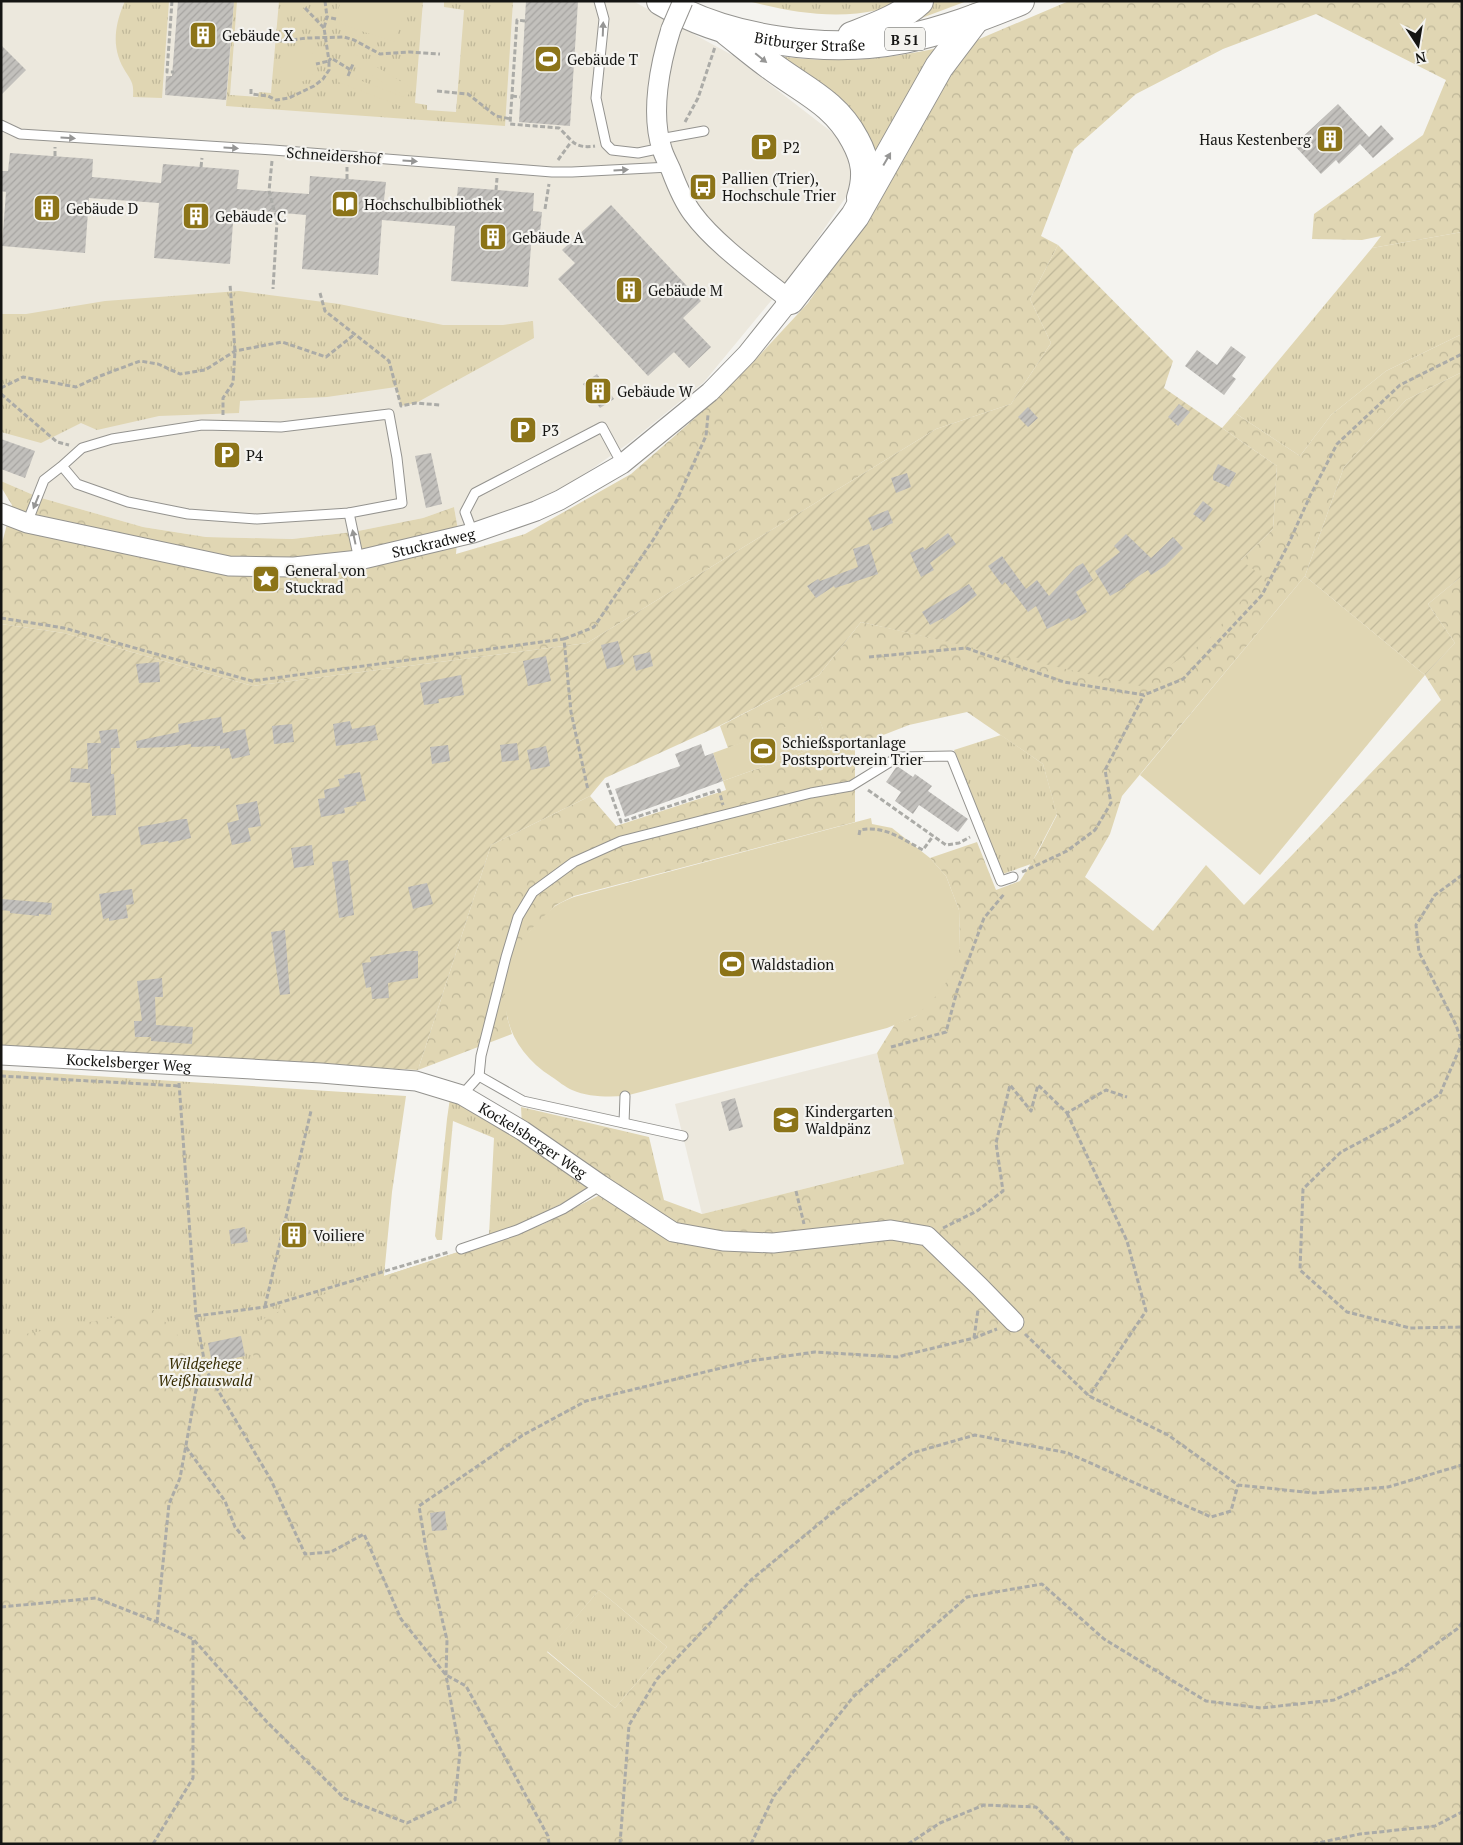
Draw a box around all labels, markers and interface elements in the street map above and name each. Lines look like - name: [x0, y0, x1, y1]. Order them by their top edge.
- building icon: Gebäude X: [188, 20, 218, 50]
- north arrow: [1393, 20, 1443, 70]
- one-way arrow: [600, 21, 608, 37]
- place label: Gebäude X: [222, 25, 294, 45]
- street label: Bitburger Straße: [753, 26, 866, 55]
- road number: B 51: [885, 28, 925, 50]
- sports icon: Gebäude T: [533, 44, 563, 74]
- text: N: [1413, 48, 1428, 69]
- place label: Gebäude T: [567, 49, 638, 69]
- one-way arrow: [754, 53, 767, 64]
- building icon: Haus Kestenberg: [1315, 124, 1345, 154]
- place label: Haus Kestenberg: [1199, 129, 1312, 149]
- parking icon: P2: [749, 132, 779, 162]
- one-way arrow: [61, 134, 77, 142]
- place label: P2: [783, 137, 800, 157]
- street label: Schneidershof: [286, 142, 383, 168]
- one-way arrow: [223, 144, 239, 152]
- one-way arrow: [883, 152, 892, 165]
- one-way arrow: [402, 157, 418, 165]
- one-way arrow: [613, 166, 629, 174]
- place label: Pallien (Trier), Hochschule Trier: [722, 168, 836, 205]
- bus stop icon: Pallien (Trier), Hochschule Trier: [688, 172, 718, 202]
- library icon: Hochschulbibliothek: [330, 189, 360, 219]
- building icon: Gebäude D: [32, 193, 62, 223]
- place label: Hochschulbibliothek: [364, 194, 502, 214]
- place label: Gebäude D: [66, 198, 138, 218]
- building icon: Gebäude C: [181, 201, 211, 231]
- place label: Gebäude C: [215, 206, 286, 226]
- building icon: Gebäude A: [478, 222, 508, 252]
- place label: Gebäude A: [512, 227, 584, 247]
- building icon: Gebäude M: [614, 275, 644, 305]
- place label: Gebäude M: [648, 280, 723, 300]
- building icon: Gebäude W: [583, 376, 613, 406]
- place label: Gebäude W: [617, 381, 694, 401]
- parking icon: P3: [508, 415, 538, 445]
- place label: P3: [542, 420, 559, 440]
- parking icon: P4: [212, 440, 242, 470]
- place label: P4: [246, 445, 263, 465]
- one-way arrow: [32, 495, 40, 509]
- street label: Stuckradweg: [390, 523, 478, 562]
- one-way arrow: [349, 528, 357, 544]
- place label: General von Stuckrad: [285, 560, 365, 597]
- place icon: General von Stuckrad: [251, 564, 281, 594]
- place label: Schießsportanlage Postsportverein Trier: [782, 732, 923, 769]
- sports icon: Schießsportanlage Postsportverein Trier: [748, 736, 778, 766]
- sports icon: Waldstadion: [717, 949, 747, 979]
- place label: Waldstadion: [751, 954, 834, 974]
- street label: Kockelsberger Weg: [66, 1049, 193, 1076]
- street label: Kockelsberger Weg: [475, 1097, 592, 1183]
- place label: Kindergarten Waldpänz: [805, 1101, 893, 1138]
- school or university icon: Kindergarten Waldpänz: [771, 1105, 801, 1135]
- building icon: Voiliere: [279, 1220, 309, 1250]
- place label: Voiliere: [313, 1225, 365, 1245]
- park label: Wildgehege Weißhauswald: [158, 1353, 253, 1390]

